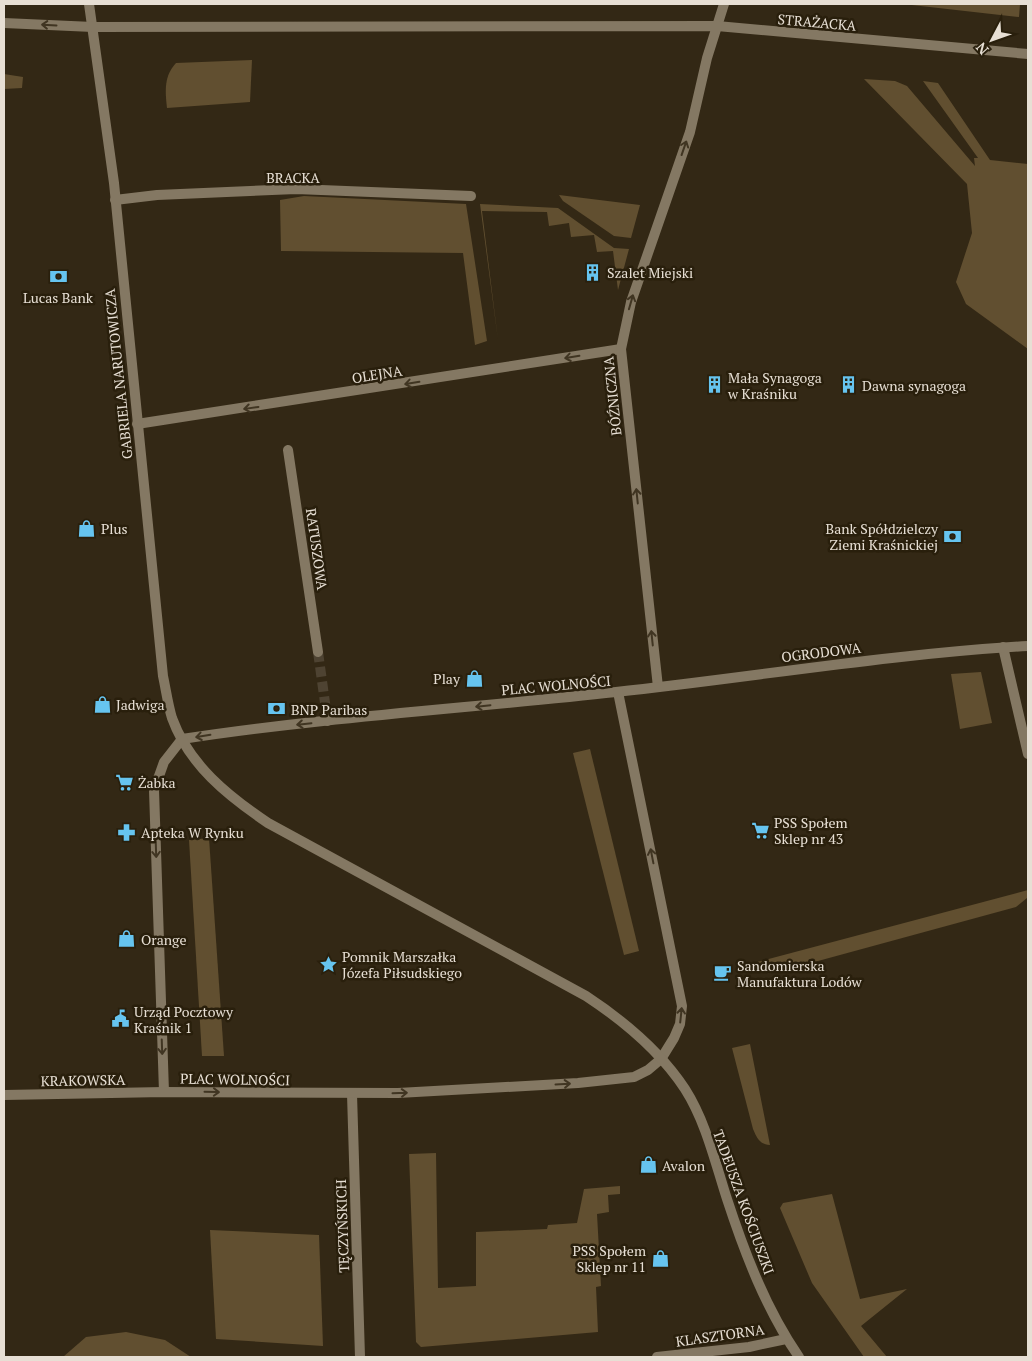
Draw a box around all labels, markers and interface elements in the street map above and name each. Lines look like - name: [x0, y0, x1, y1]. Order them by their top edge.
- street label: STRAŻACKA: [777, 9, 857, 35]
- north arrow: [967, 15, 1017, 65]
- one-way arrow: [41, 21, 57, 30]
- text: N: [971, 38, 992, 59]
- one-way arrow: [680, 141, 689, 156]
- street label: BRACKA: [266, 168, 320, 187]
- building icon: Szalet Miejski: [583, 262, 603, 282]
- place label: Szalet Miejski: [607, 263, 693, 282]
- bank icon: Lucas Bank: [48, 267, 68, 287]
- place label: Lucas Bank: [23, 288, 94, 307]
- street label: GABRIELA NARUTOWICZA: [100, 288, 136, 460]
- one-way arrow: [627, 294, 637, 310]
- one-way arrow: [565, 352, 581, 362]
- street label: BÓŹNICZNA: [598, 355, 626, 436]
- street label: OLEJNA: [350, 361, 404, 387]
- place label: Mała Synagoga w Kraśniku: [727, 368, 822, 403]
- building icon: Mała Synagoga w Kraśniku: [704, 375, 724, 395]
- building icon: Dawna synagoga: [838, 375, 858, 395]
- place label: Dawna synagoga: [862, 376, 966, 395]
- one-way arrow: [404, 378, 420, 388]
- one-way arrow: [244, 403, 260, 413]
- one-way arrow: [632, 489, 642, 505]
- street label: RATUSZOWA: [302, 507, 332, 592]
- shop icon: Plus: [77, 518, 97, 538]
- place label: Plus: [101, 519, 128, 538]
- place label: Bank Spółdzielczy Ziemi Kraśnickiej: [826, 519, 939, 554]
- bank icon: Bank Spółdzielczy Ziemi Kraśnickiej: [942, 526, 962, 546]
- one-way arrow: [647, 630, 657, 646]
- street label: OGRODOWA: [780, 638, 862, 666]
- shop icon: Play: [464, 668, 484, 688]
- place label: Play: [433, 669, 461, 688]
- street label: PLAC WOLNOŚCI: [500, 671, 612, 699]
- shop icon: Jadwiga: [92, 694, 112, 714]
- place label: Jadwiga: [116, 695, 164, 714]
- bank icon: BNP Paribas: [267, 699, 287, 719]
- place label: BNP Paribas: [291, 700, 367, 719]
- one-way arrow: [475, 701, 491, 711]
- one-way arrow: [296, 719, 312, 729]
- one-way arrow: [195, 731, 211, 741]
- supermarket icon: Żabka: [114, 772, 134, 792]
- place label: Żabka: [138, 773, 176, 792]
- place label: PSS Społem Sklep nr 43: [774, 813, 848, 848]
- supermarket icon: PSS Społem Sklep nr 43: [750, 820, 770, 840]
- pharmacy icon: Apteka W Rynku: [117, 822, 137, 842]
- place label: Apteka W Rynku: [141, 823, 244, 842]
- one-way arrow: [151, 841, 161, 857]
- one-way arrow: [646, 848, 656, 864]
- shop icon: Orange: [117, 929, 137, 949]
- place label: Orange: [141, 930, 187, 949]
- place label: Pomnik Marszałka Józefa Piłsudskiego: [342, 947, 462, 982]
- place icon: Pomnik Marszałka Józefa Piłsudskiego: [318, 954, 338, 974]
- place label: Sandomierska Manufaktura Lodów: [737, 956, 862, 991]
- cafe icon: Sandomierska Manufaktura Lodów: [713, 963, 733, 983]
- place label: Urząd Pocztowy Kraśnik 1: [134, 1002, 234, 1037]
- one-way arrow: [676, 1008, 686, 1024]
- public building icon: Urząd Pocztowy Kraśnik 1: [110, 1009, 130, 1029]
- one-way arrow: [157, 1038, 167, 1055]
- street label: PLAC WOLNOŚCI: [180, 1069, 290, 1089]
- street label: KRAKOWSKA: [40, 1070, 126, 1090]
- one-way arrow: [554, 1080, 570, 1089]
- one-way arrow: [204, 1088, 220, 1097]
- one-way arrow: [392, 1088, 408, 1098]
- street label: TADEUSZA KOŚCIUSZKI: [709, 1127, 779, 1277]
- shop icon: Avalon: [638, 1155, 658, 1175]
- place label: Avalon: [662, 1156, 706, 1175]
- street label: TĘCZYŃSKICH: [331, 1179, 353, 1273]
- place label: PSS Społem Sklep nr 11: [572, 1241, 646, 1276]
- shop icon: PSS Społem Sklep nr 11: [650, 1248, 670, 1268]
- street label: KLASZTORNA: [674, 1319, 766, 1351]

